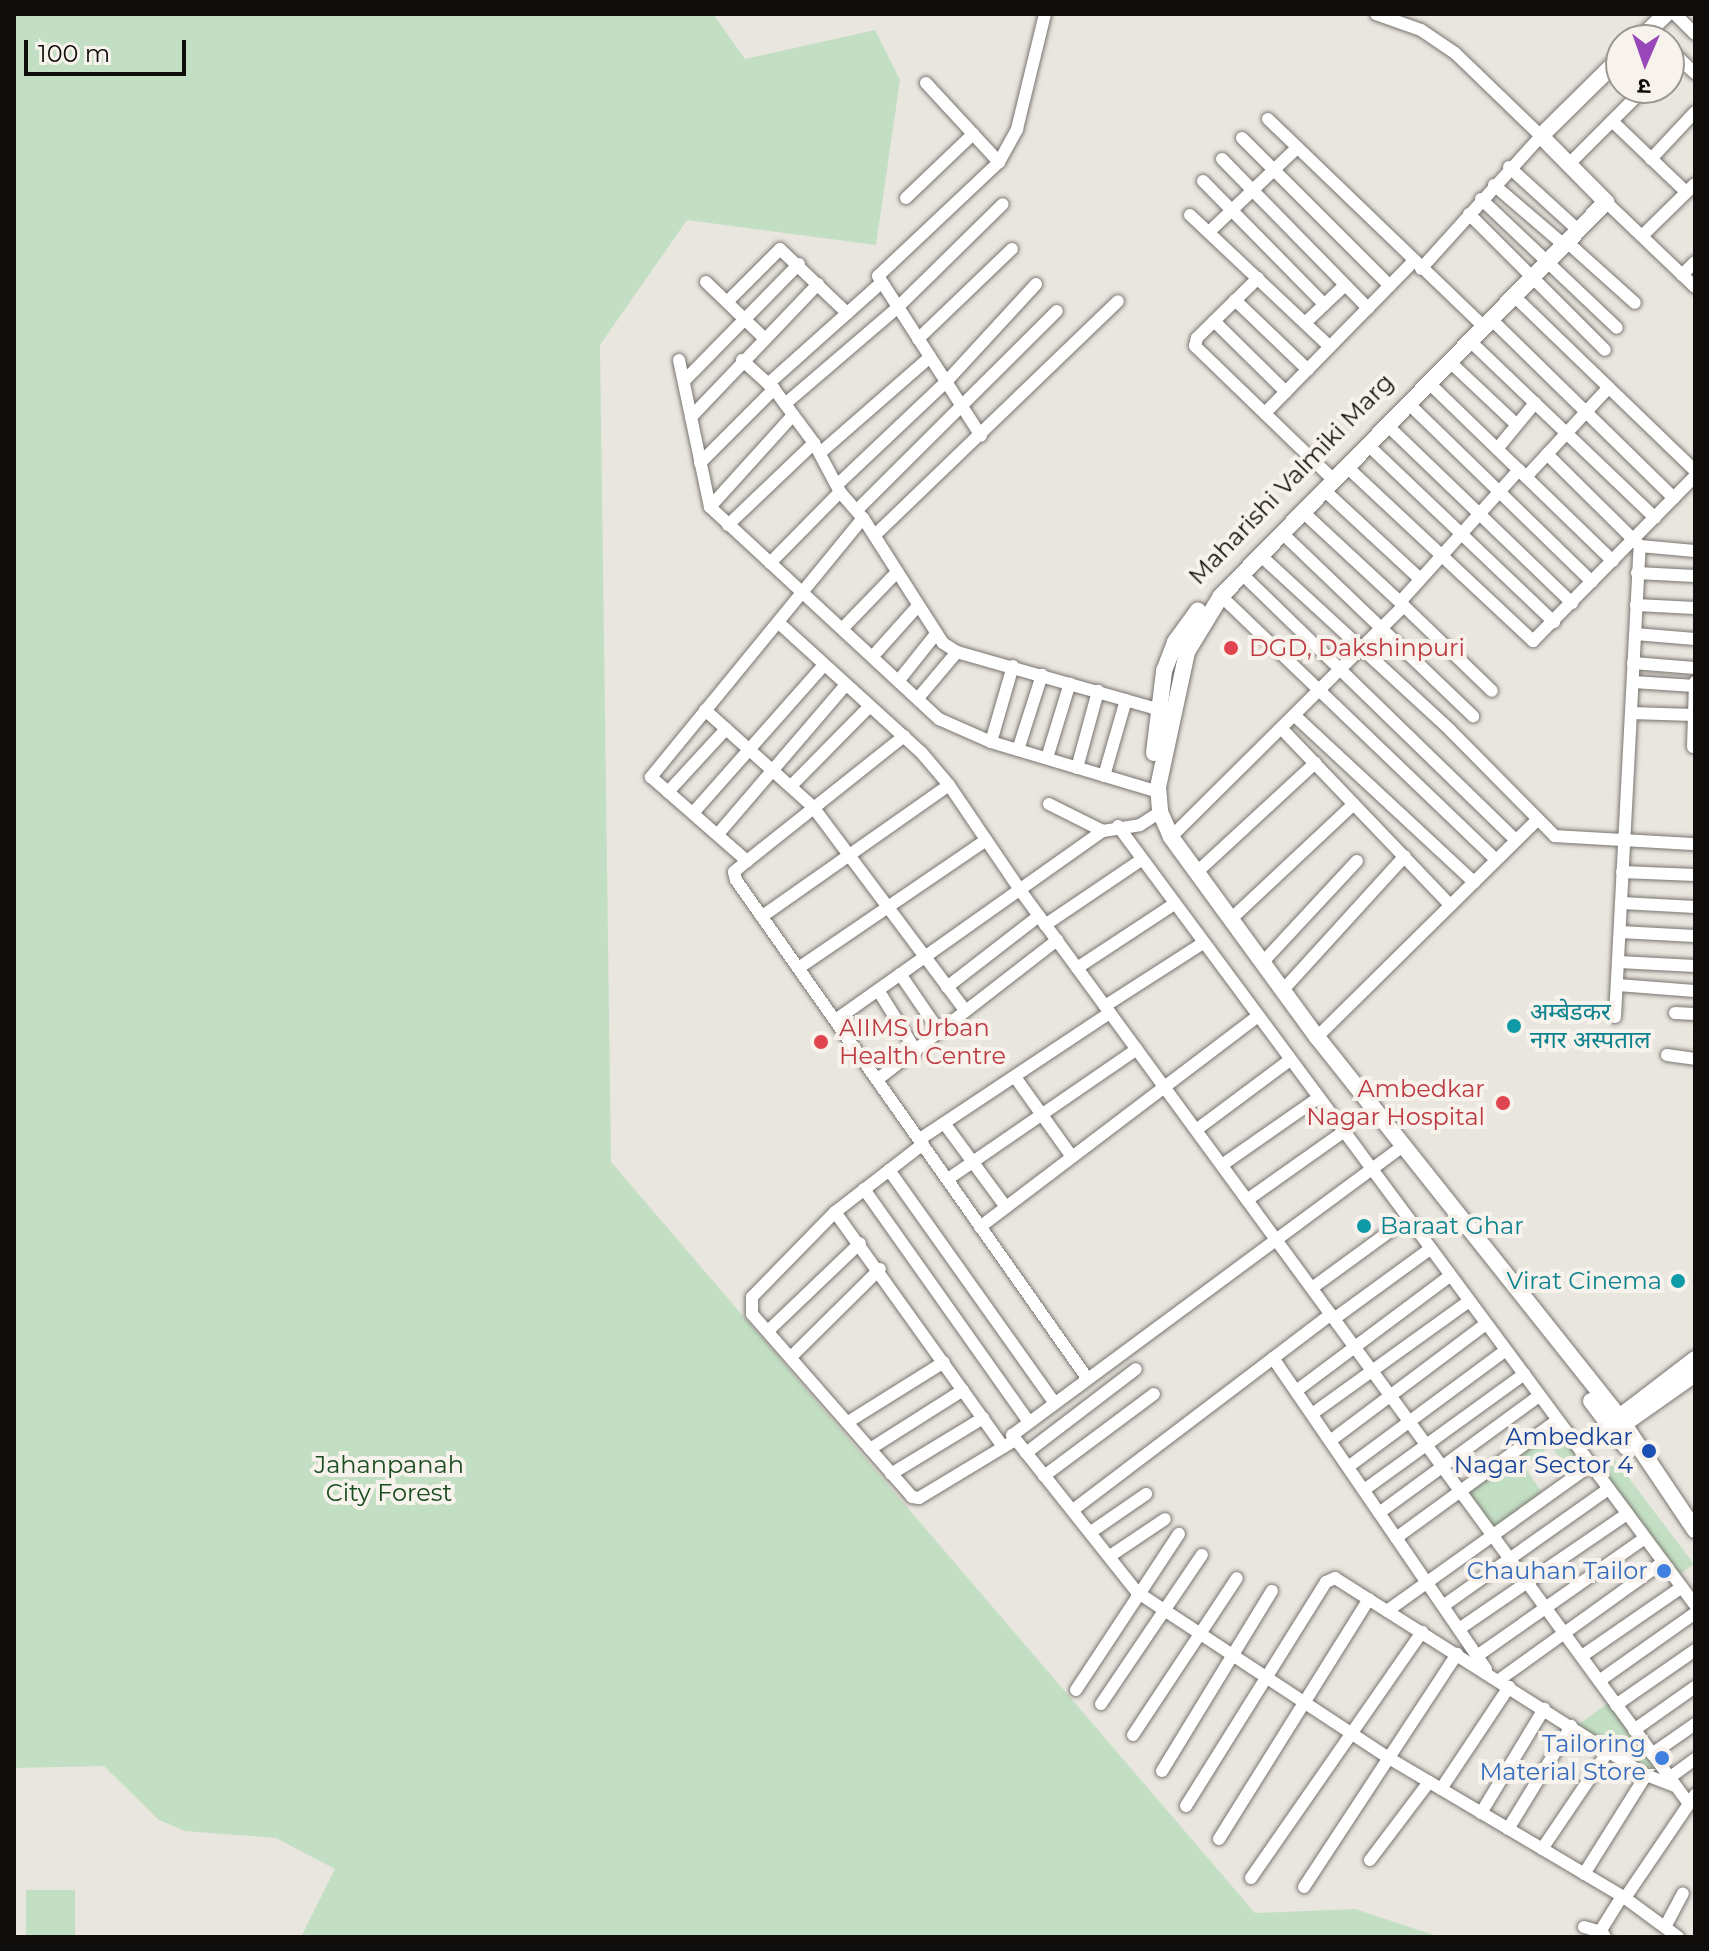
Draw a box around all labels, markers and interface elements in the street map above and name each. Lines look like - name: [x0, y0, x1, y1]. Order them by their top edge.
- scale bar: [28, 24, 190, 74]
- north arrow: [1605, 24, 1685, 104]
- text: 100 m: [38, 39, 110, 68]
- text: उ: [1637, 73, 1651, 100]
- street label: Maharishi Valmiki Marg: [1183, 368, 1399, 590]
- place label: DGD, Dakshinpuri: [1249, 634, 1465, 662]
- marker: DGD, Dakshinpuri: [1220, 637, 1242, 659]
- place label: अम्बेडकर नगर अस्पताल: [1530, 998, 1650, 1054]
- place label: AIIMS Urban Health Centre: [839, 1014, 1006, 1070]
- marker: अम्बेडकर नगर अस्पताल: [1505, 1017, 1523, 1035]
- marker: AIIMS Urban Health Centre: [810, 1031, 832, 1053]
- place label: Ambedkar Nagar Hospital: [1306, 1075, 1485, 1131]
- marker: Ambedkar Nagar Hospital: [1492, 1092, 1514, 1114]
- place label: Baraat Ghar: [1380, 1212, 1524, 1240]
- marker: Baraat Ghar: [1355, 1217, 1373, 1235]
- place label: Virat Cinema: [1507, 1267, 1662, 1295]
- marker: Virat Cinema: [1669, 1272, 1687, 1290]
- place label: Ambedkar Nagar Sector 4: [1454, 1423, 1633, 1479]
- marker: Ambedkar Nagar Sector 4: [1640, 1442, 1658, 1460]
- park label: Jahanpanah City Forest: [314, 1451, 464, 1507]
- place label: Chauhan Tailor: [1467, 1557, 1648, 1585]
- marker: Chauhan Tailor: [1655, 1562, 1673, 1580]
- place label: Tailoring Material Store: [1479, 1730, 1646, 1786]
- marker: Tailoring Material Store: [1653, 1749, 1671, 1767]

